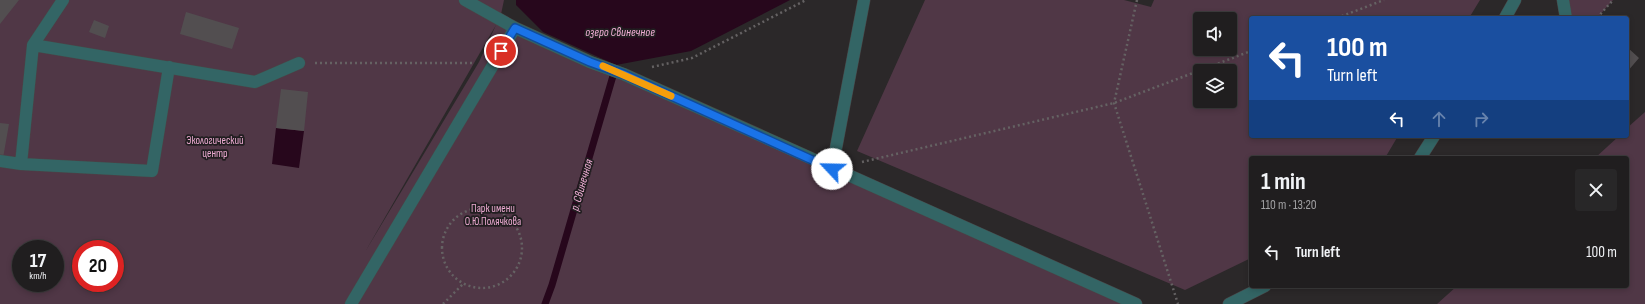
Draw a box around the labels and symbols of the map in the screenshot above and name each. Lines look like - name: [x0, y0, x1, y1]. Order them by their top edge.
- water label: озеро Свинечное: [585, 25, 655, 40]
- pin: [484, 34, 518, 68]
- park label: Экологический центр: [186, 134, 244, 160]
- position arrow: [811, 148, 853, 190]
- water label: р. Свинечная: [567, 157, 597, 214]
- park label: Парк имени О.Ю.Полячкова: [465, 202, 521, 228]
- speed limit sign: 20: [72, 240, 124, 292]

